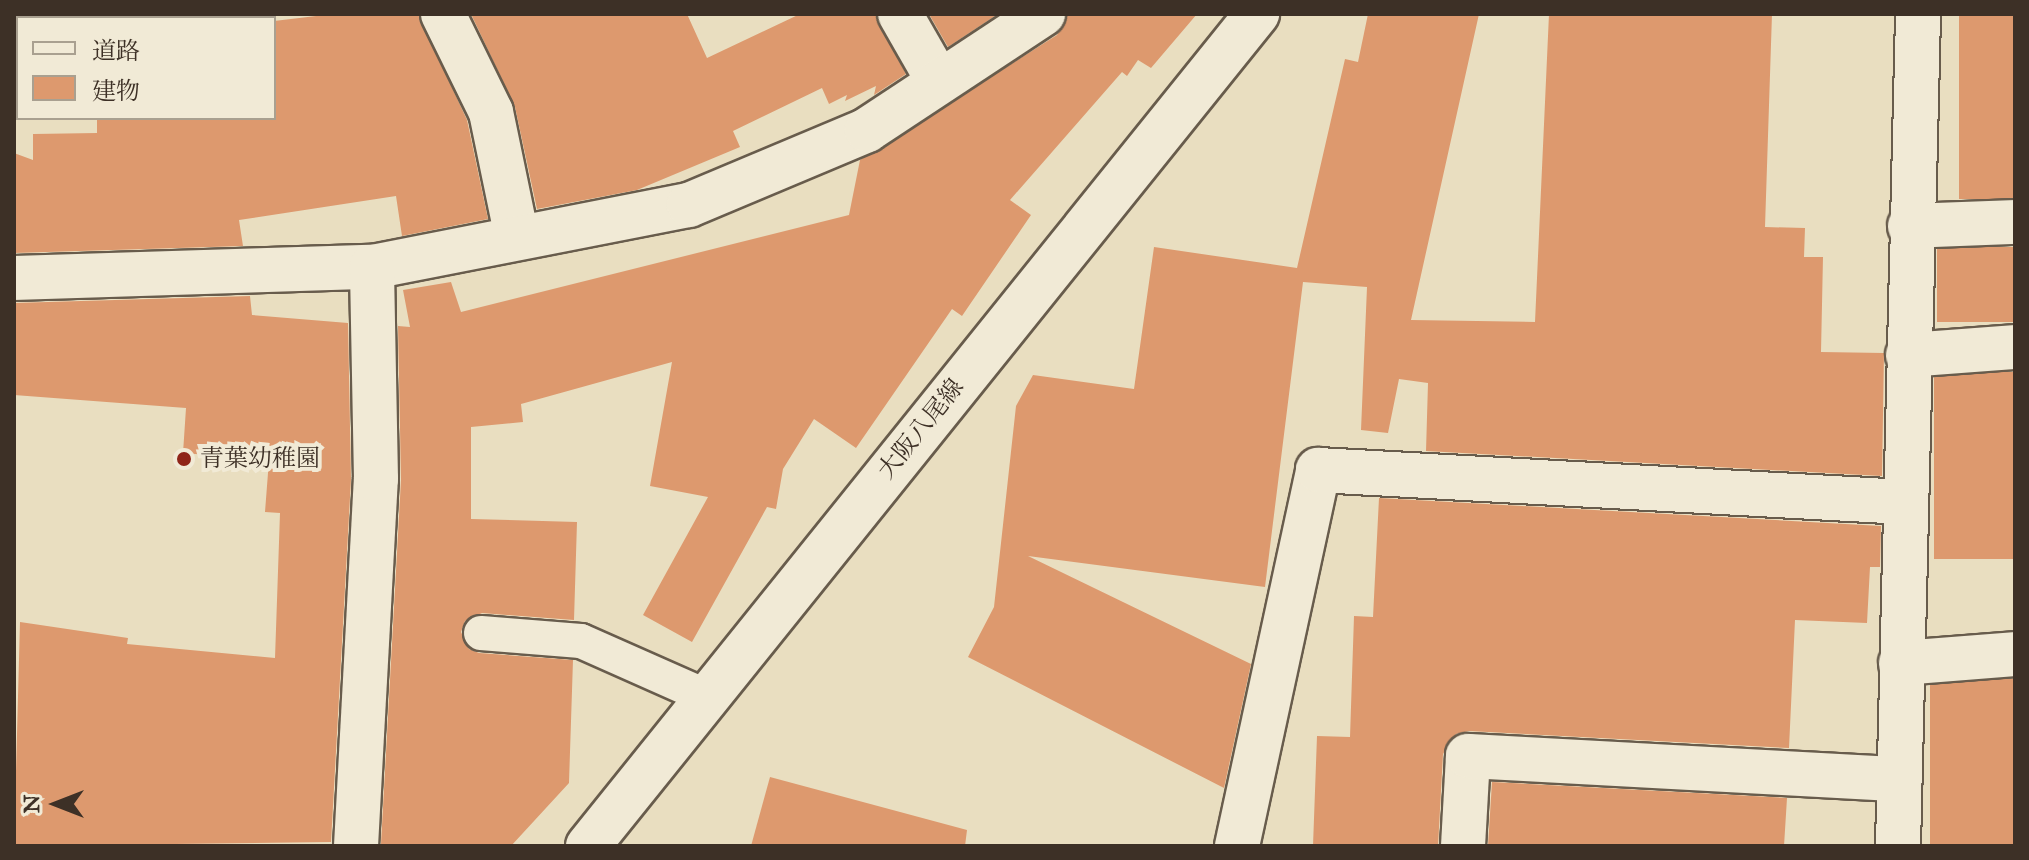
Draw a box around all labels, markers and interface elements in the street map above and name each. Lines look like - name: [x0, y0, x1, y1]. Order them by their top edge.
- legend: [16, 16, 276, 120]
- text: 道路: [92, 36, 140, 66]
- text: 建物: [92, 76, 140, 106]
- street label: 大阪八尾線: [872, 373, 970, 485]
- place label: 青葉幼稚園: [200, 445, 320, 473]
- marker: 青葉幼稚園: [175, 450, 193, 468]
- north arrow: [16, 764, 96, 844]
- text: N: [18, 795, 45, 813]

